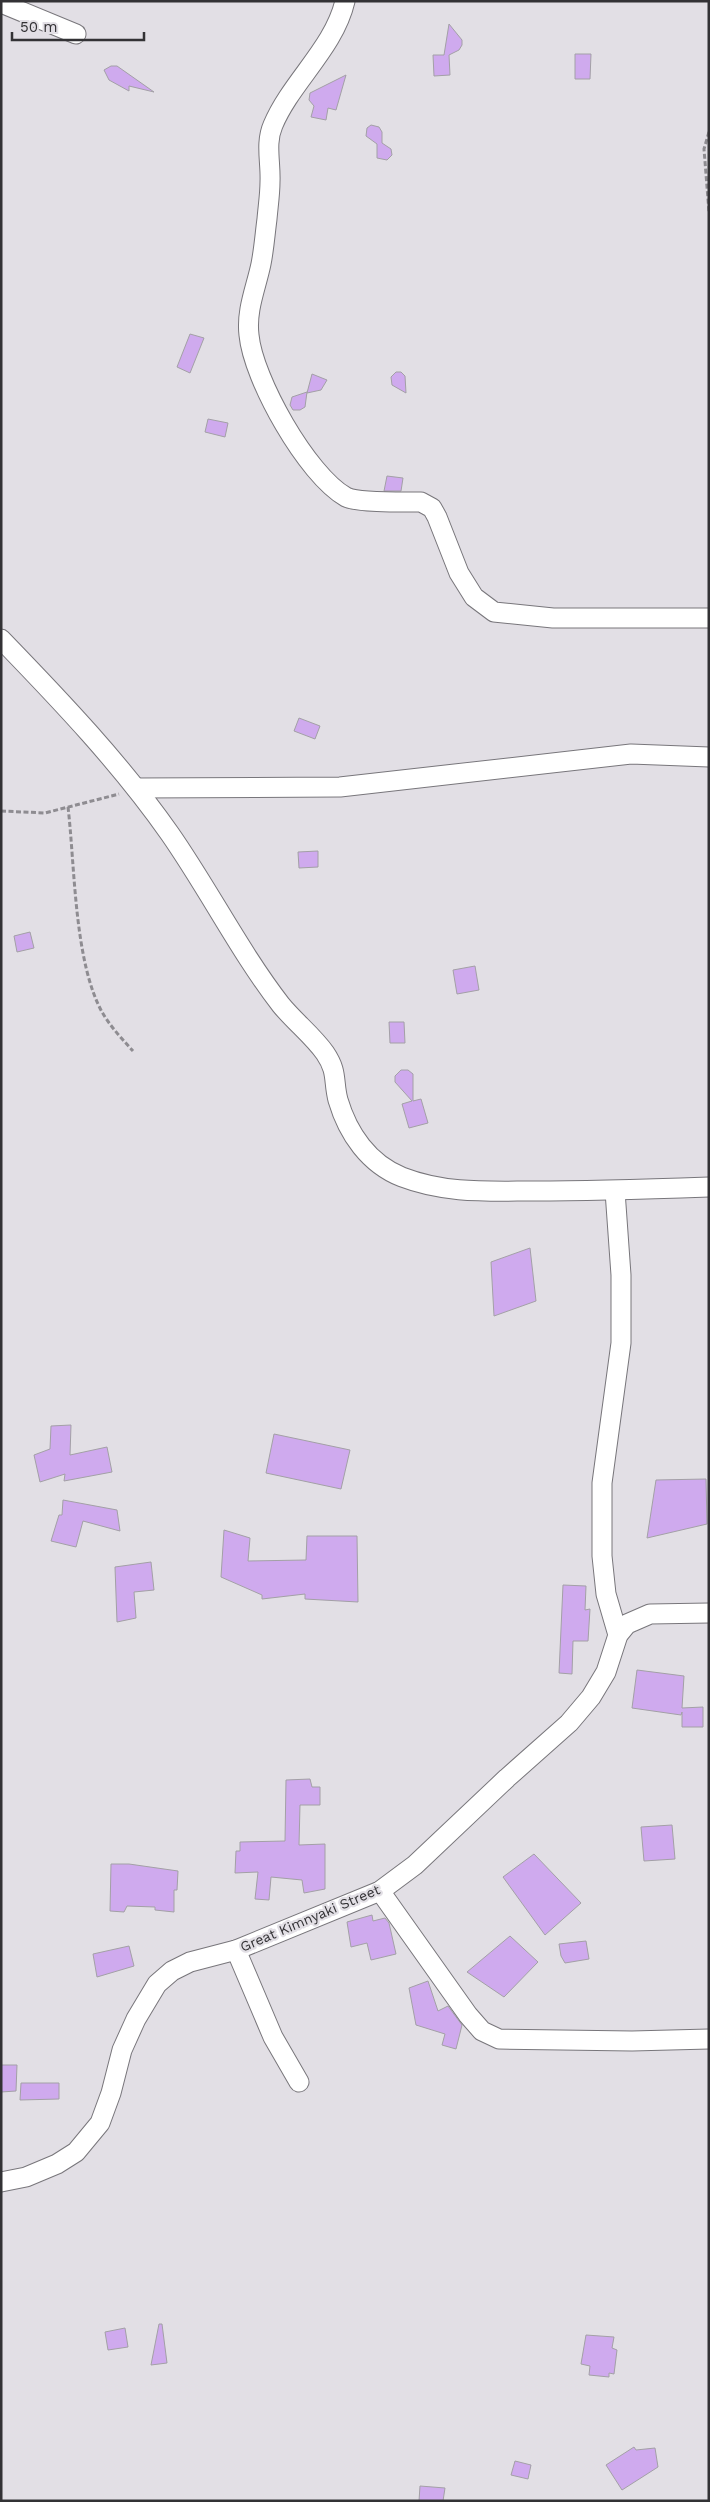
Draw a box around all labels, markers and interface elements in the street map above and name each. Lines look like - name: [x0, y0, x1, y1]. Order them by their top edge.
- scale bar: [12, 10, 145, 42]
- text: 50 m: [20, 18, 57, 36]
- street label: Great Kimnyaki Street: [238, 1881, 382, 1955]

